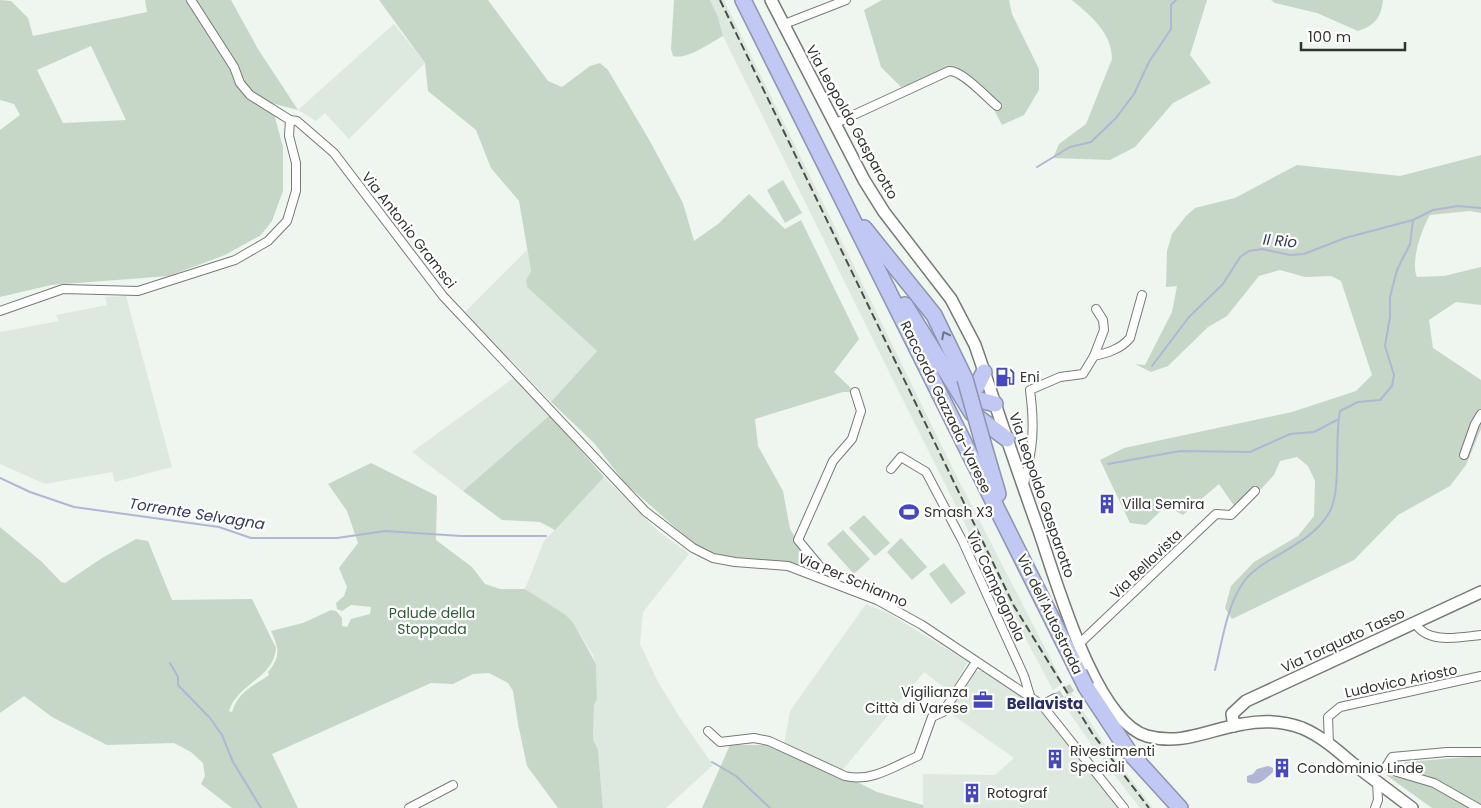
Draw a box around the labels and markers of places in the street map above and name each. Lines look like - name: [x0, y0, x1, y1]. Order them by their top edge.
- fuel station icon: Eni: [994, 366, 1016, 388]
- place label: Eni: [1020, 367, 1040, 387]
- building icon: Villa Semira: [1096, 493, 1118, 515]
- place label: Villa Semira: [1122, 494, 1204, 514]
- sports icon: Smash X3: [898, 501, 920, 523]
- place label: Smash X3: [924, 502, 993, 522]
- place label: Vigilianza Città di Varese: [865, 682, 968, 718]
- office icon: Vigilianza Città di Varese: [972, 689, 994, 711]
- place label: Rivestimenti Speciali: [1070, 741, 1155, 777]
- building icon: Rivestimenti Speciali: [1044, 748, 1066, 770]
- building icon: Condominio Linde: [1271, 757, 1293, 779]
- place label: Condominio Linde: [1297, 758, 1424, 778]
- building icon: Rotograf: [961, 782, 983, 804]
- place label: Rotograf: [987, 783, 1048, 803]

